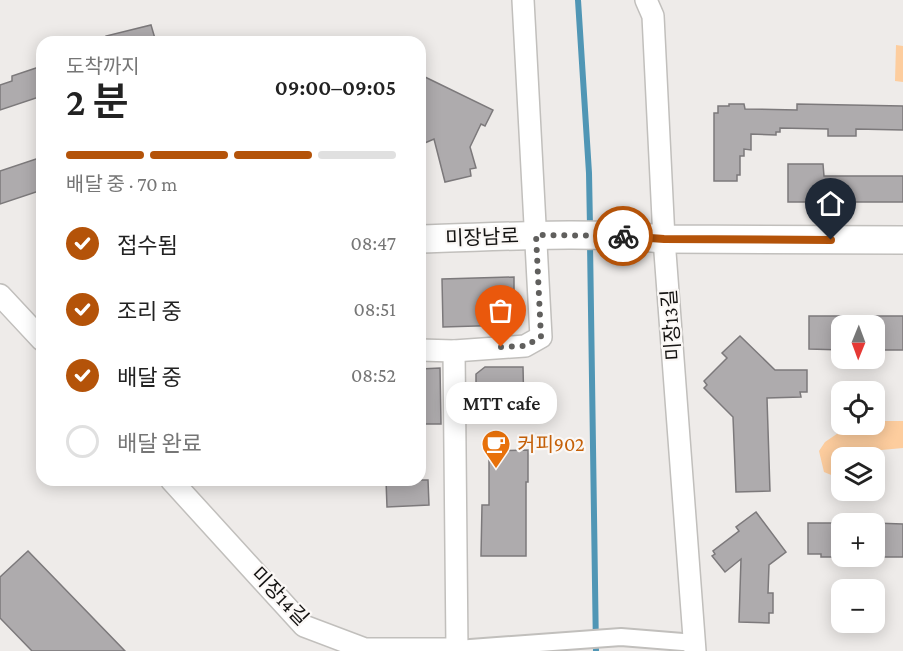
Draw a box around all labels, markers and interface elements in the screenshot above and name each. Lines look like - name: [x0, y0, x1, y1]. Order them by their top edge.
- text: 도착까지: [66, 55, 140, 77]
- text: 09:00–09:05: [275, 75, 396, 100]
- text: 2 분: [66, 80, 129, 123]
- text: 배달 중 · 70 m: [66, 173, 177, 195]
- pin: [805, 178, 856, 240]
- icon: home: [814, 187, 847, 220]
- courier: [593, 206, 653, 266]
- icon: bike: [607, 220, 640, 253]
- street label: 미장남로: [445, 225, 519, 249]
- icon: check: [66, 227, 99, 260]
- text: 08:47: [350, 232, 396, 254]
- text: 접수됨: [117, 233, 178, 258]
- pin: [475, 285, 526, 347]
- street label: 미장13길: [658, 289, 684, 361]
- icon: check: [66, 293, 99, 326]
- icon: bag: [484, 294, 517, 327]
- text: 08:51: [353, 298, 396, 320]
- text: 조리 중: [117, 299, 182, 324]
- north arrow: [831, 315, 885, 369]
- map controls: [831, 315, 885, 633]
- icon: check: [66, 359, 99, 392]
- text: 08:52: [351, 364, 396, 386]
- text: 배달 중: [117, 365, 182, 390]
- button: locate: [831, 381, 885, 435]
- callout: MTT cafe: [446, 383, 556, 425]
- text: MTT cafe: [463, 392, 540, 414]
- cafe icon: 커피902: [480, 428, 512, 470]
- text: 배달 완료: [117, 431, 202, 456]
- place label: 커피902: [517, 433, 585, 455]
- button: layers: [831, 447, 885, 501]
- button: +: [831, 513, 885, 567]
- street label: 미장14길: [247, 562, 313, 630]
- button: −: [831, 579, 885, 633]

